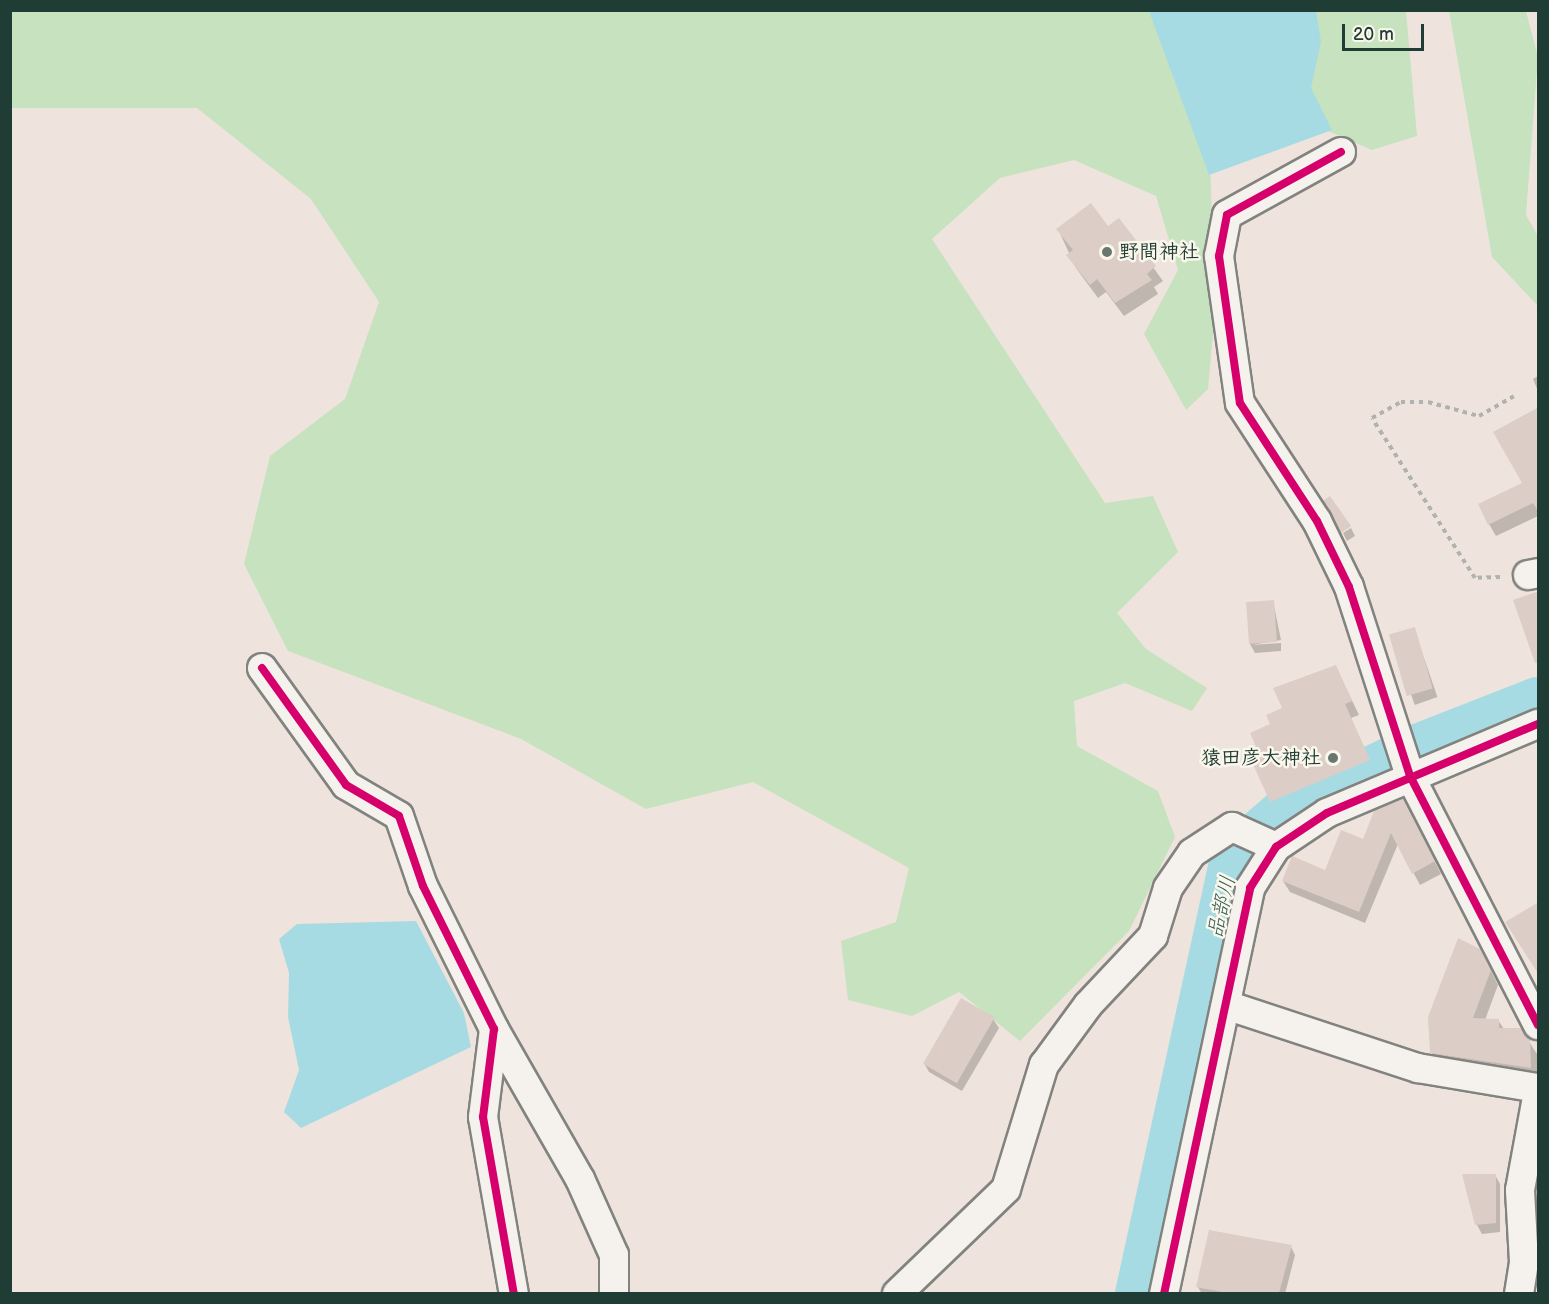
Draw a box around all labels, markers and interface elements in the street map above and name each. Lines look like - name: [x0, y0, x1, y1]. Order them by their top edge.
- scale bar: [1345, 12, 1428, 50]
- text: 20 m: [1353, 24, 1394, 45]
- place label: 野間神社: [1119, 240, 1199, 264]
- marker: 野間神社: [1100, 245, 1114, 259]
- place label: 猿田彦大神社: [1201, 746, 1321, 770]
- marker: 猿田彦大神社: [1326, 751, 1340, 765]
- water label: 品部川: [1203, 873, 1241, 941]

